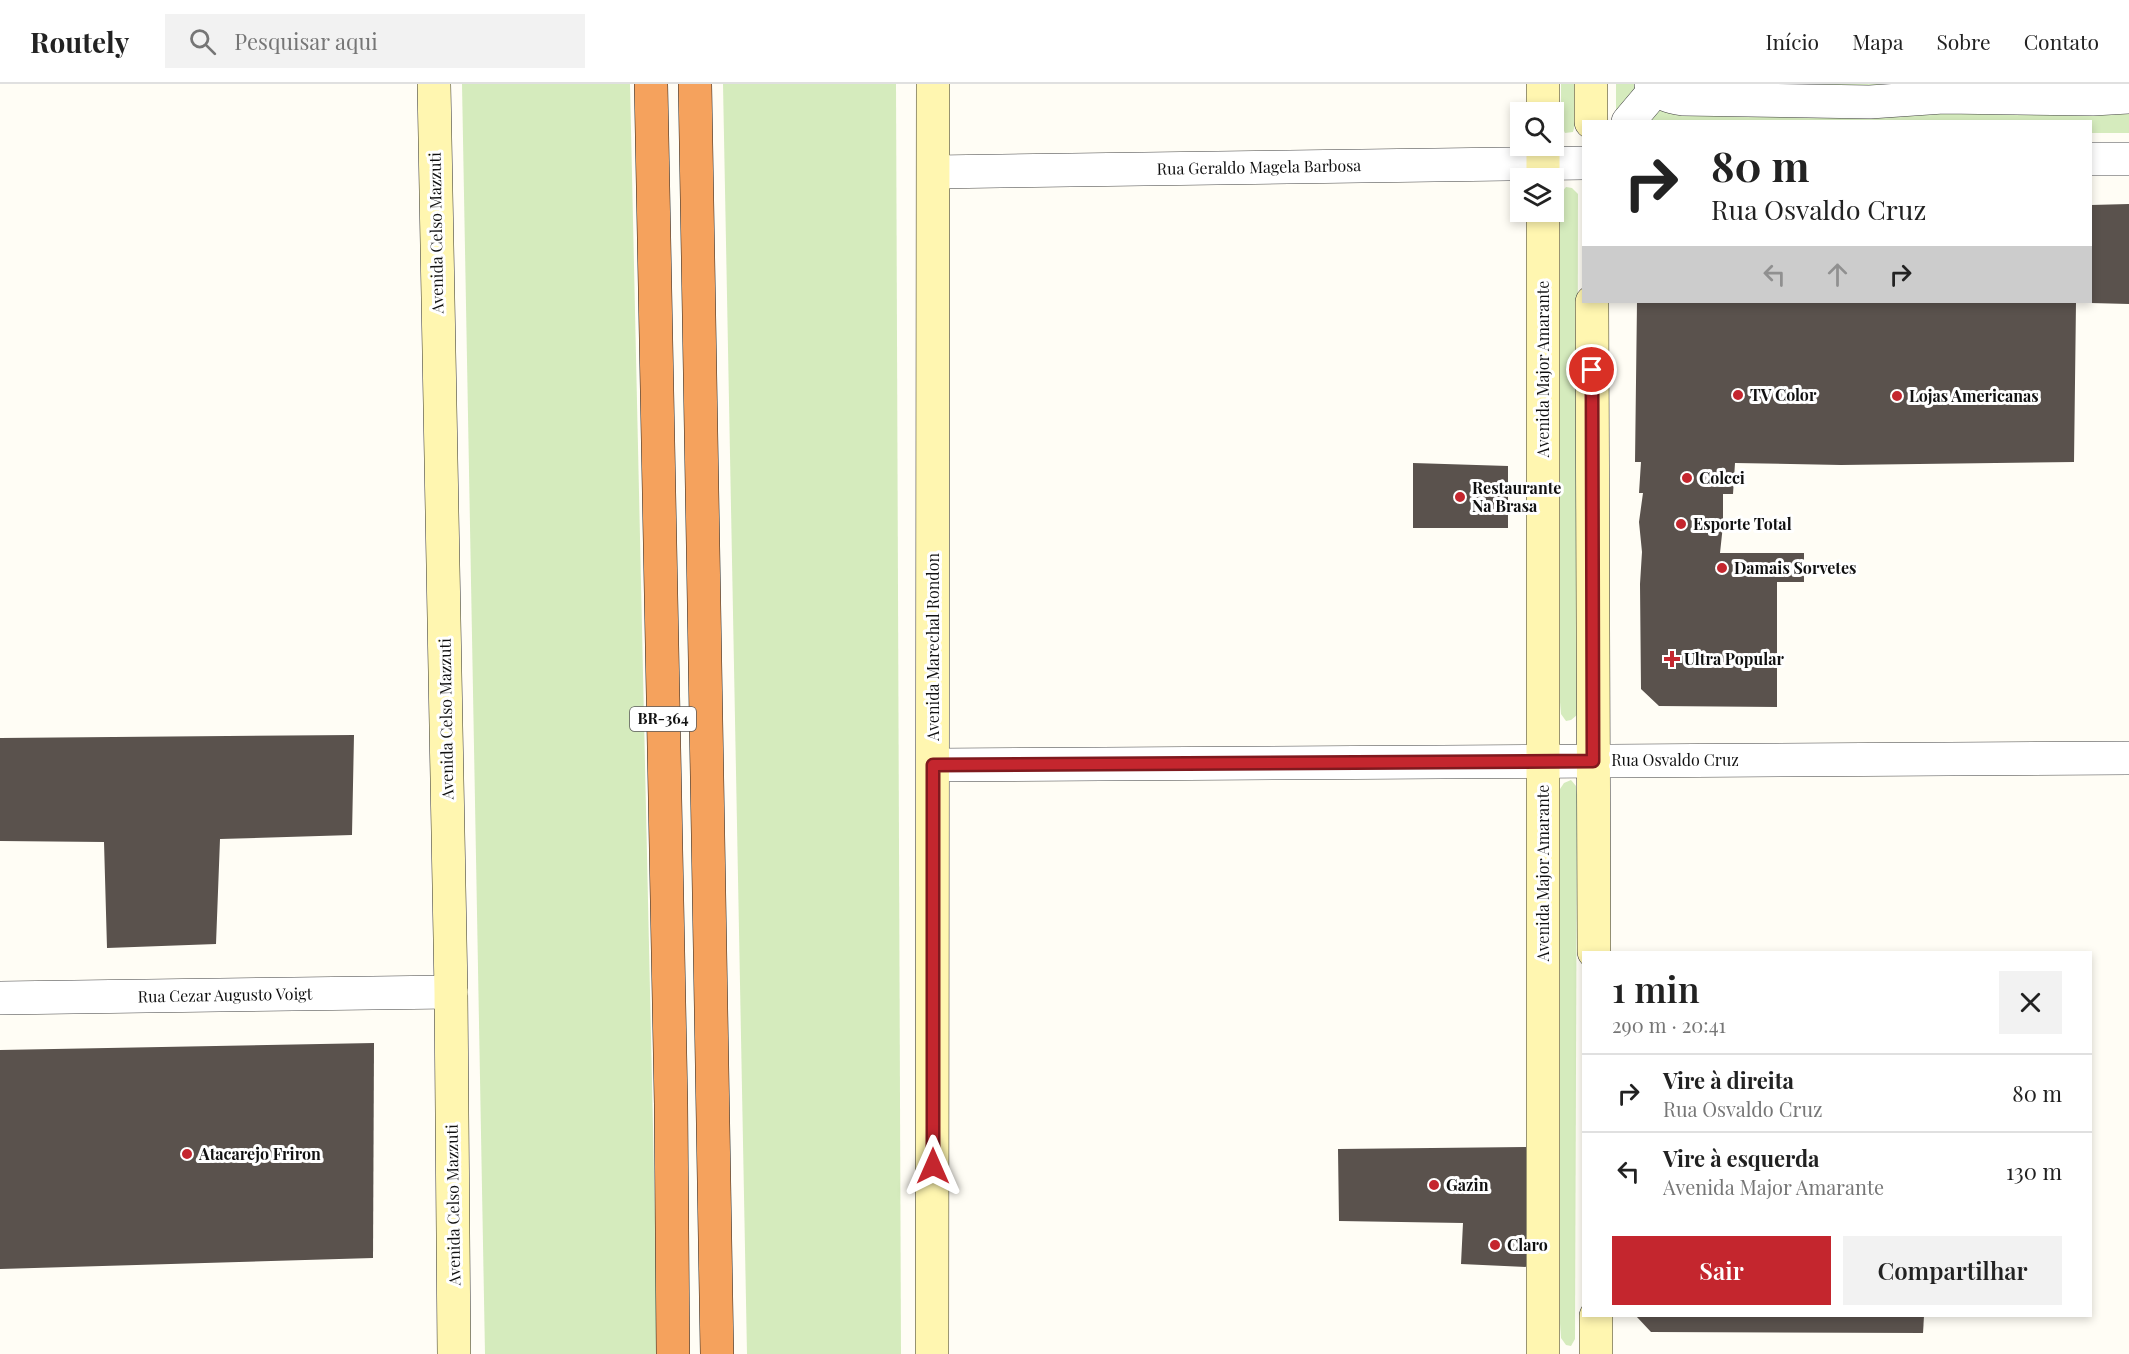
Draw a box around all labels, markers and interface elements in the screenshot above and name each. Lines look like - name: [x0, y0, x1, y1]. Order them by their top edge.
- search box: [165, 14, 585, 68]
- text: Routely: [30, 23, 129, 60]
- icon: search: [186, 25, 219, 58]
- text: Pesquisar aqui: [234, 26, 378, 56]
- text: Início: [1765, 27, 1819, 55]
- text: Mapa: [1852, 27, 1903, 55]
- text: Sobre: [1936, 27, 1991, 55]
- text: Contato: [2024, 27, 2099, 55]
- map controls: [1510, 102, 1564, 222]
- button: search: [1510, 102, 1564, 156]
- text: 80 m: [1711, 137, 1809, 193]
- icon: right: [1612, 144, 1690, 222]
- street label: Avenida Celso Mazzuti: [424, 152, 447, 315]
- street label: Rua Geraldo Magela Barbosa: [1157, 154, 1361, 179]
- button: layers: [1510, 168, 1564, 222]
- text: Rua Osvaldo Cruz: [1711, 191, 1926, 227]
- icon: left: [1758, 258, 1791, 291]
- icon: ahead: [1821, 258, 1854, 291]
- icon: right: [1884, 258, 1917, 291]
- street label: Avenida Major Amarante: [1532, 281, 1553, 458]
- pin: [1566, 344, 1617, 395]
- icon: arrive: [1575, 353, 1608, 386]
- place label: TV Color: [1750, 384, 1817, 405]
- place label: Lojas Americanas: [1909, 385, 2039, 406]
- marker: TV Color: [1731, 388, 1745, 402]
- marker: Lojas Americanas: [1890, 389, 1904, 403]
- place label: Colcci: [1699, 467, 1745, 488]
- marker: Colcci: [1680, 471, 1694, 485]
- place label: Restaurante Na Brasa: [1472, 477, 1561, 516]
- marker: Restaurante Na Brasa: [1453, 490, 1467, 504]
- place label: Esporte Total: [1693, 513, 1792, 534]
- marker: Esporte Total: [1674, 517, 1688, 531]
- street label: Avenida Marechal Rondon: [922, 553, 943, 742]
- place label: Damais Sorvetes: [1734, 557, 1856, 578]
- marker: Damais Sorvetes: [1715, 561, 1729, 575]
- street label: Avenida Celso Mazzuti: [434, 638, 457, 801]
- place label: Ultra Popular: [1684, 648, 1784, 669]
- marker: Ultra Popular: [1665, 652, 1679, 666]
- road number: BR-364: [630, 707, 696, 731]
- street label: Rua Osvaldo Cruz: [1611, 749, 1739, 770]
- street label: Avenida Major Amarante: [1532, 785, 1553, 962]
- text: 1 min: [1612, 964, 1700, 1012]
- button: close: [1999, 971, 2062, 1034]
- street label: Rua Cezar Augusto Voigt: [137, 982, 313, 1007]
- text: 290 m · 20:41: [1612, 1011, 1726, 1038]
- text: Vire à direita: [1663, 1065, 1794, 1095]
- icon: right: [1612, 1077, 1645, 1110]
- text: 80 m: [2012, 1078, 2062, 1108]
- text: Rua Osvaldo Cruz: [1663, 1095, 1823, 1122]
- street label: Avenida Celso Mazzuti: [441, 1124, 464, 1287]
- position arrow: [901, 1134, 965, 1198]
- place label: Atacarejo Friron: [198, 1143, 321, 1164]
- text: Vire à esquerda: [1663, 1143, 1820, 1173]
- marker: Atacarejo Friron: [180, 1147, 194, 1161]
- icon: left: [1612, 1155, 1645, 1188]
- text: 130 m: [2006, 1156, 2062, 1186]
- text: Avenida Major Amarante: [1663, 1173, 1884, 1200]
- place label: Gazin: [1446, 1174, 1489, 1195]
- marker: Gazin: [1427, 1178, 1441, 1192]
- place label: Claro: [1507, 1234, 1548, 1255]
- button: Sair: [1612, 1236, 1831, 1305]
- button: Compartilhar: [1843, 1236, 2062, 1305]
- marker: Claro: [1488, 1238, 1502, 1252]

